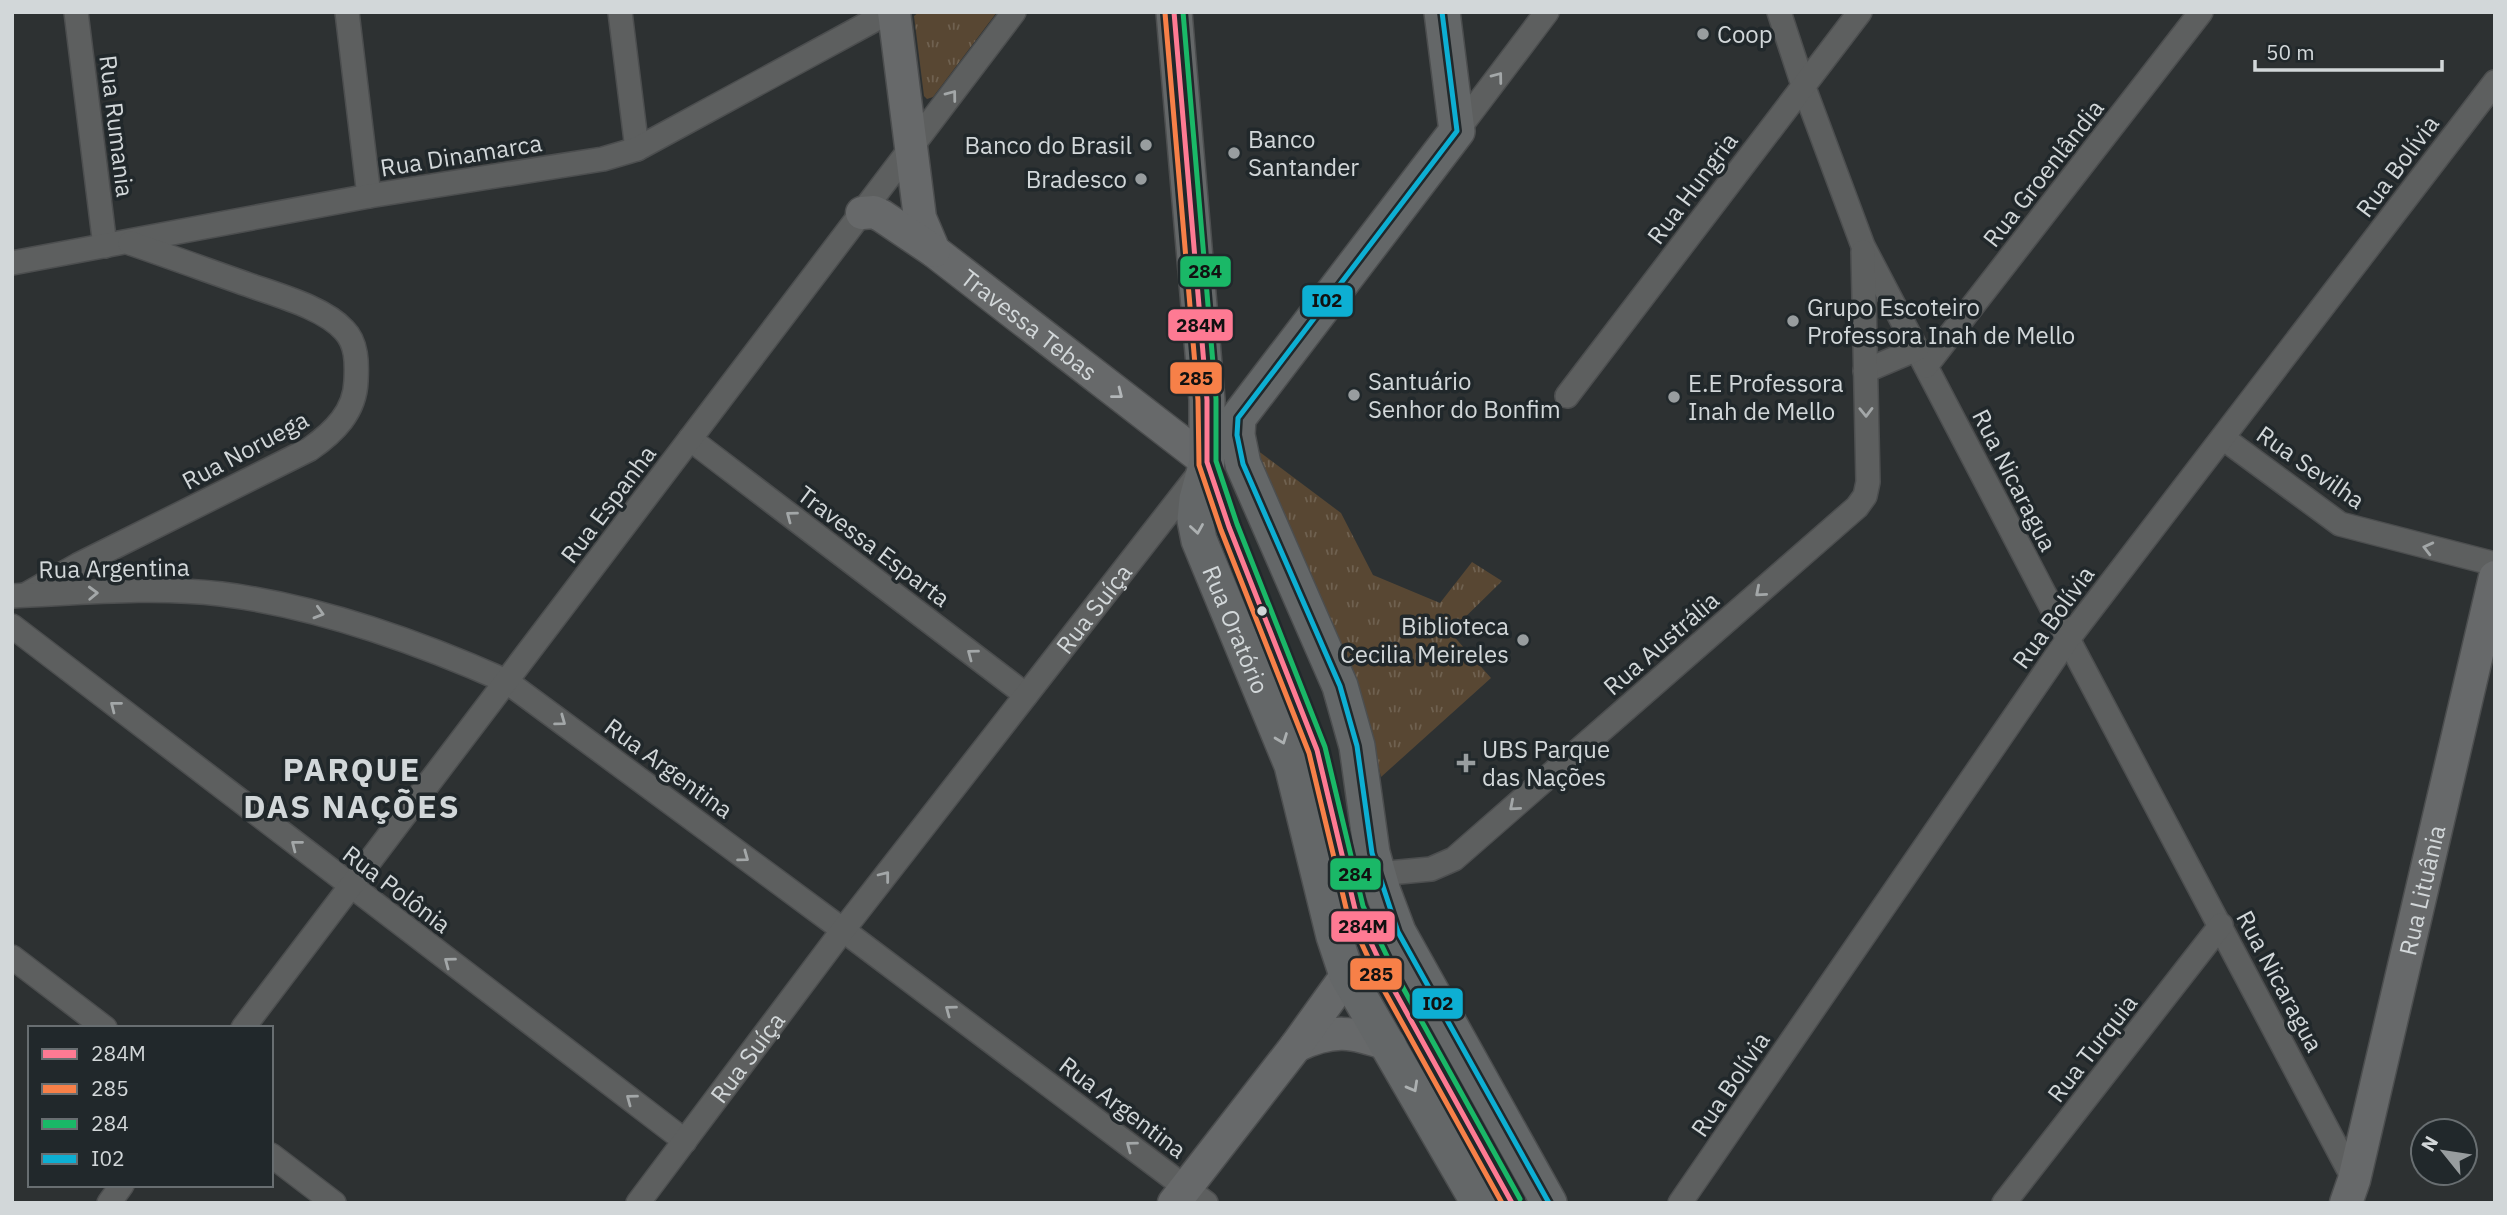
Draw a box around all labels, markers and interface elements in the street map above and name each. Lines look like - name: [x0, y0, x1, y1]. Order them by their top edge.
- place label: Coop: [1717, 18, 1773, 50]
- marker: Coop: [1695, 26, 1711, 42]
- scale bar: [2255, 28, 2442, 72]
- text: 50 m: [2266, 38, 2315, 66]
- street label: Rua Rumania: [92, 53, 142, 199]
- one-way arrow: [1490, 72, 1502, 85]
- one-way arrow: [944, 91, 956, 103]
- street label: Rua Groenlândia: [1975, 93, 2111, 253]
- street label: Rua Bolívia: [2348, 108, 2446, 223]
- place label: Banco Santander: [1248, 123, 1359, 183]
- street label: Rua Dinamarca: [378, 126, 544, 184]
- street label: Rua Hungria: [1640, 126, 1745, 250]
- place label: Banco do Brasil: [964, 129, 1132, 161]
- marker: Banco do Brasil: [1138, 137, 1154, 153]
- marker: Banco Santander: [1226, 145, 1242, 161]
- place label: Bradesco: [1026, 163, 1127, 195]
- marker: Bradesco: [1133, 171, 1149, 187]
- line badge: 284: [1179, 255, 1232, 288]
- text: 284: [1188, 259, 1222, 283]
- street label: Travessa Tebas: [955, 262, 1104, 388]
- line badge: I02: [1301, 284, 1354, 318]
- text: I02: [1311, 288, 1343, 312]
- place label: Grupo Escoteiro Professora Inah de Mello: [1807, 291, 2075, 351]
- line badge: 284M: [1167, 308, 1234, 342]
- text: 284M: [1176, 313, 1226, 337]
- marker: Grupo Escoteiro Professora Inah de Mello: [1785, 313, 1801, 329]
- line badge: 285: [1169, 361, 1223, 395]
- place label: Santuário Senhor do Bonfim: [1368, 365, 1561, 425]
- text: 285: [1179, 366, 1213, 390]
- place label: E.E Professora Inah de Mello: [1688, 367, 1844, 427]
- one-way arrow: [1111, 385, 1123, 398]
- marker: Santuário Senhor do Bonfim: [1346, 387, 1362, 403]
- marker: E.E Professora Inah de Mello: [1666, 389, 1682, 405]
- street label: Rua Noruega: [176, 403, 314, 497]
- street label: Rua Nicaragua: [1965, 403, 2065, 557]
- one-way arrow: [1859, 407, 1874, 418]
- street label: Rua Sevilha: [2251, 418, 2372, 516]
- street label: Rua Espanha: [553, 438, 663, 570]
- street label: Travessa Esparta: [791, 478, 957, 614]
- one-way arrow: [786, 511, 799, 524]
- one-way arrow: [1189, 523, 1204, 535]
- one-way arrow: [2423, 542, 2435, 556]
- street label: Rua Argentina: [38, 551, 190, 585]
- street label: Rua Suíça: [1048, 557, 1139, 660]
- street label: Rua Bolívia: [2005, 559, 2101, 675]
- street label: Rua Oratório: [1195, 560, 1277, 698]
- street label: Rua Austrália: [1596, 584, 1726, 702]
- one-way arrow: [1755, 584, 1768, 596]
- one-way arrow: [88, 585, 99, 600]
- one-way arrow: [313, 604, 325, 619]
- unlabelled marker: [1255, 604, 1269, 618]
- place label: Biblioteca Cecilia Meireles: [1340, 610, 1509, 670]
- marker: Biblioteca Cecilia Meireles: [1515, 632, 1531, 648]
- one-way arrow: [967, 649, 980, 662]
- one-way arrow: [111, 702, 123, 714]
- street label: Rua Argentina: [598, 711, 740, 826]
- one-way arrow: [553, 713, 566, 726]
- one-way arrow: [1273, 733, 1287, 745]
- place label: UBS Parque das Nações: [1482, 733, 1610, 793]
- district label: PARQUE DAS NAÇÕES: [243, 748, 461, 827]
- marker: UBS Parque das Nações: [1456, 753, 1476, 773]
- one-way arrow: [1509, 798, 1522, 810]
- street label: Rua Lituânia: [2391, 822, 2453, 959]
- street label: Rua Polônia: [336, 838, 458, 940]
- one-way arrow: [291, 840, 303, 853]
- one-way arrow: [736, 848, 749, 861]
- line badge: 284: [1329, 857, 1382, 891]
- text: 284: [1338, 862, 1372, 886]
- one-way arrow: [877, 871, 890, 883]
- street label: Rua Nicaragua: [2229, 905, 2331, 1057]
- line badge: 284M: [1330, 910, 1396, 943]
- text: 284M: [1338, 914, 1388, 938]
- line badge: 285: [1349, 957, 1403, 991]
- one-way arrow: [445, 958, 457, 970]
- text: 285: [1359, 962, 1393, 986]
- line badge: I02: [1411, 987, 1464, 1020]
- street label: Rua Turquia: [2040, 987, 2144, 1109]
- text: I02: [1422, 991, 1454, 1015]
- street label: Rua Suíça: [703, 1005, 792, 1109]
- one-way arrow: [945, 1005, 957, 1018]
- street label: Rua Bolívia: [1683, 1025, 1777, 1143]
- legend: [28, 1026, 273, 1187]
- text: 284M: [91, 1039, 146, 1067]
- street label: Rua Argentina: [1053, 1049, 1193, 1165]
- text: 285: [91, 1074, 129, 1102]
- one-way arrow: [1405, 1079, 1418, 1092]
- one-way arrow: [626, 1095, 638, 1108]
- text: 284: [91, 1109, 129, 1137]
- north arrow: [2409, 1117, 2479, 1187]
- text: N: [2415, 1132, 2443, 1155]
- one-way arrow: [1127, 1142, 1139, 1155]
- text: I02: [91, 1144, 125, 1172]

